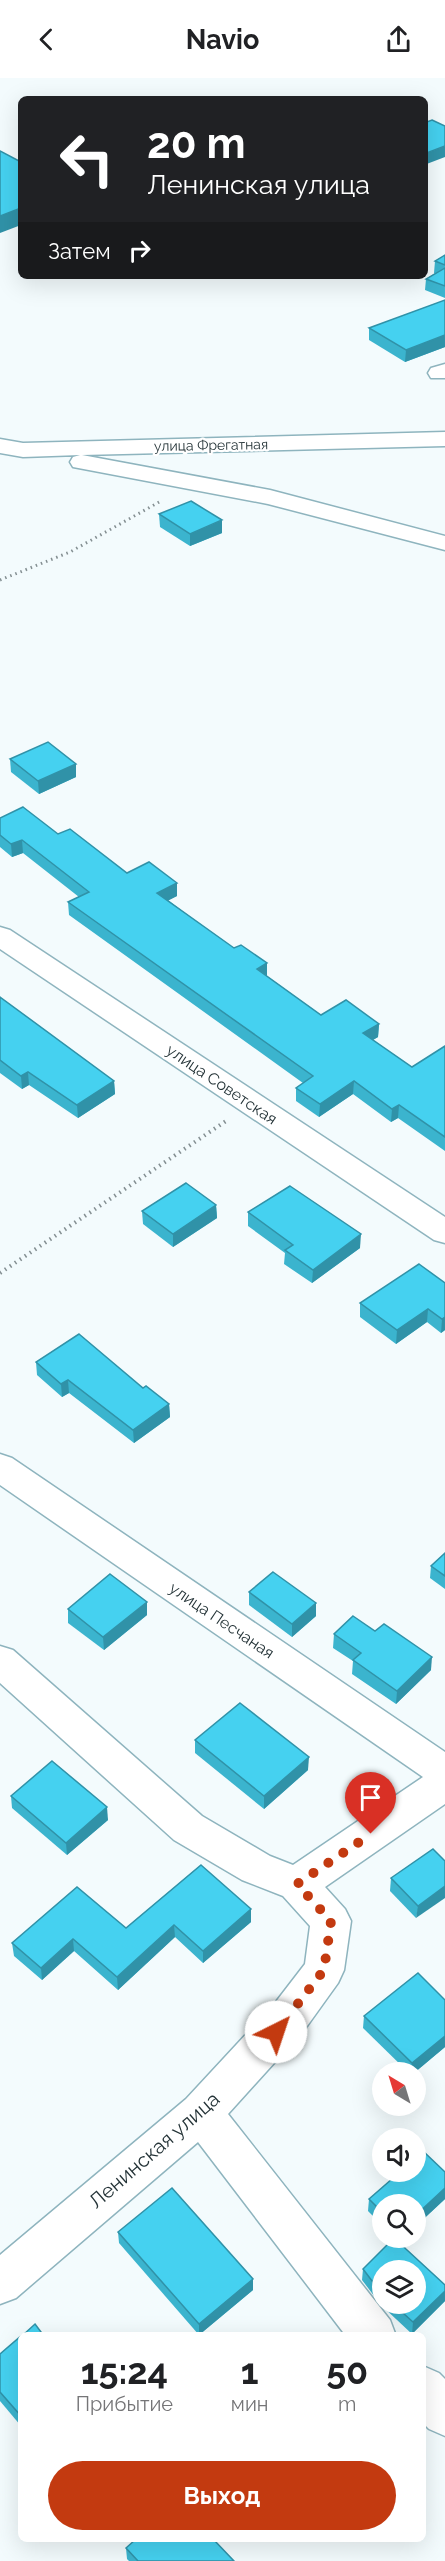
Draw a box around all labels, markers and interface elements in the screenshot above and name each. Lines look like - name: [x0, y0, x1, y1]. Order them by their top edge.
- icon: back: [30, 23, 63, 56]
- icon: share: [382, 23, 415, 56]
- text: Navio: [186, 24, 259, 55]
- text: 20 m: [147, 119, 246, 168]
- icon: left: [48, 120, 126, 198]
- text: Ленинская улица: [147, 169, 370, 200]
- icon: right: [123, 234, 156, 267]
- text: Затем: [48, 238, 111, 264]
- street label: улица Фрегатная: [154, 436, 268, 454]
- street label: улица Советская: [163, 1040, 281, 1129]
- street label: улица Песчаная: [166, 1578, 278, 1662]
- pin: [345, 1772, 396, 1834]
- icon: arrive: [354, 1781, 387, 1814]
- position arrow: [244, 2000, 308, 2064]
- north arrow: [372, 2062, 426, 2116]
- map controls: [372, 2062, 426, 2314]
- street label: Ленинская улица: [84, 2087, 224, 2213]
- button: sound: [372, 2128, 426, 2182]
- button: search: [372, 2194, 426, 2248]
- button: layers: [372, 2260, 426, 2314]
- text: 15:24: [81, 2350, 168, 2392]
- text: 1: [241, 2350, 259, 2392]
- text: 50: [326, 2350, 368, 2392]
- text: Прибытие: [76, 2392, 173, 2416]
- text: мин: [231, 2392, 268, 2416]
- text: m: [338, 2392, 356, 2416]
- button: Выход: [48, 2461, 396, 2530]

